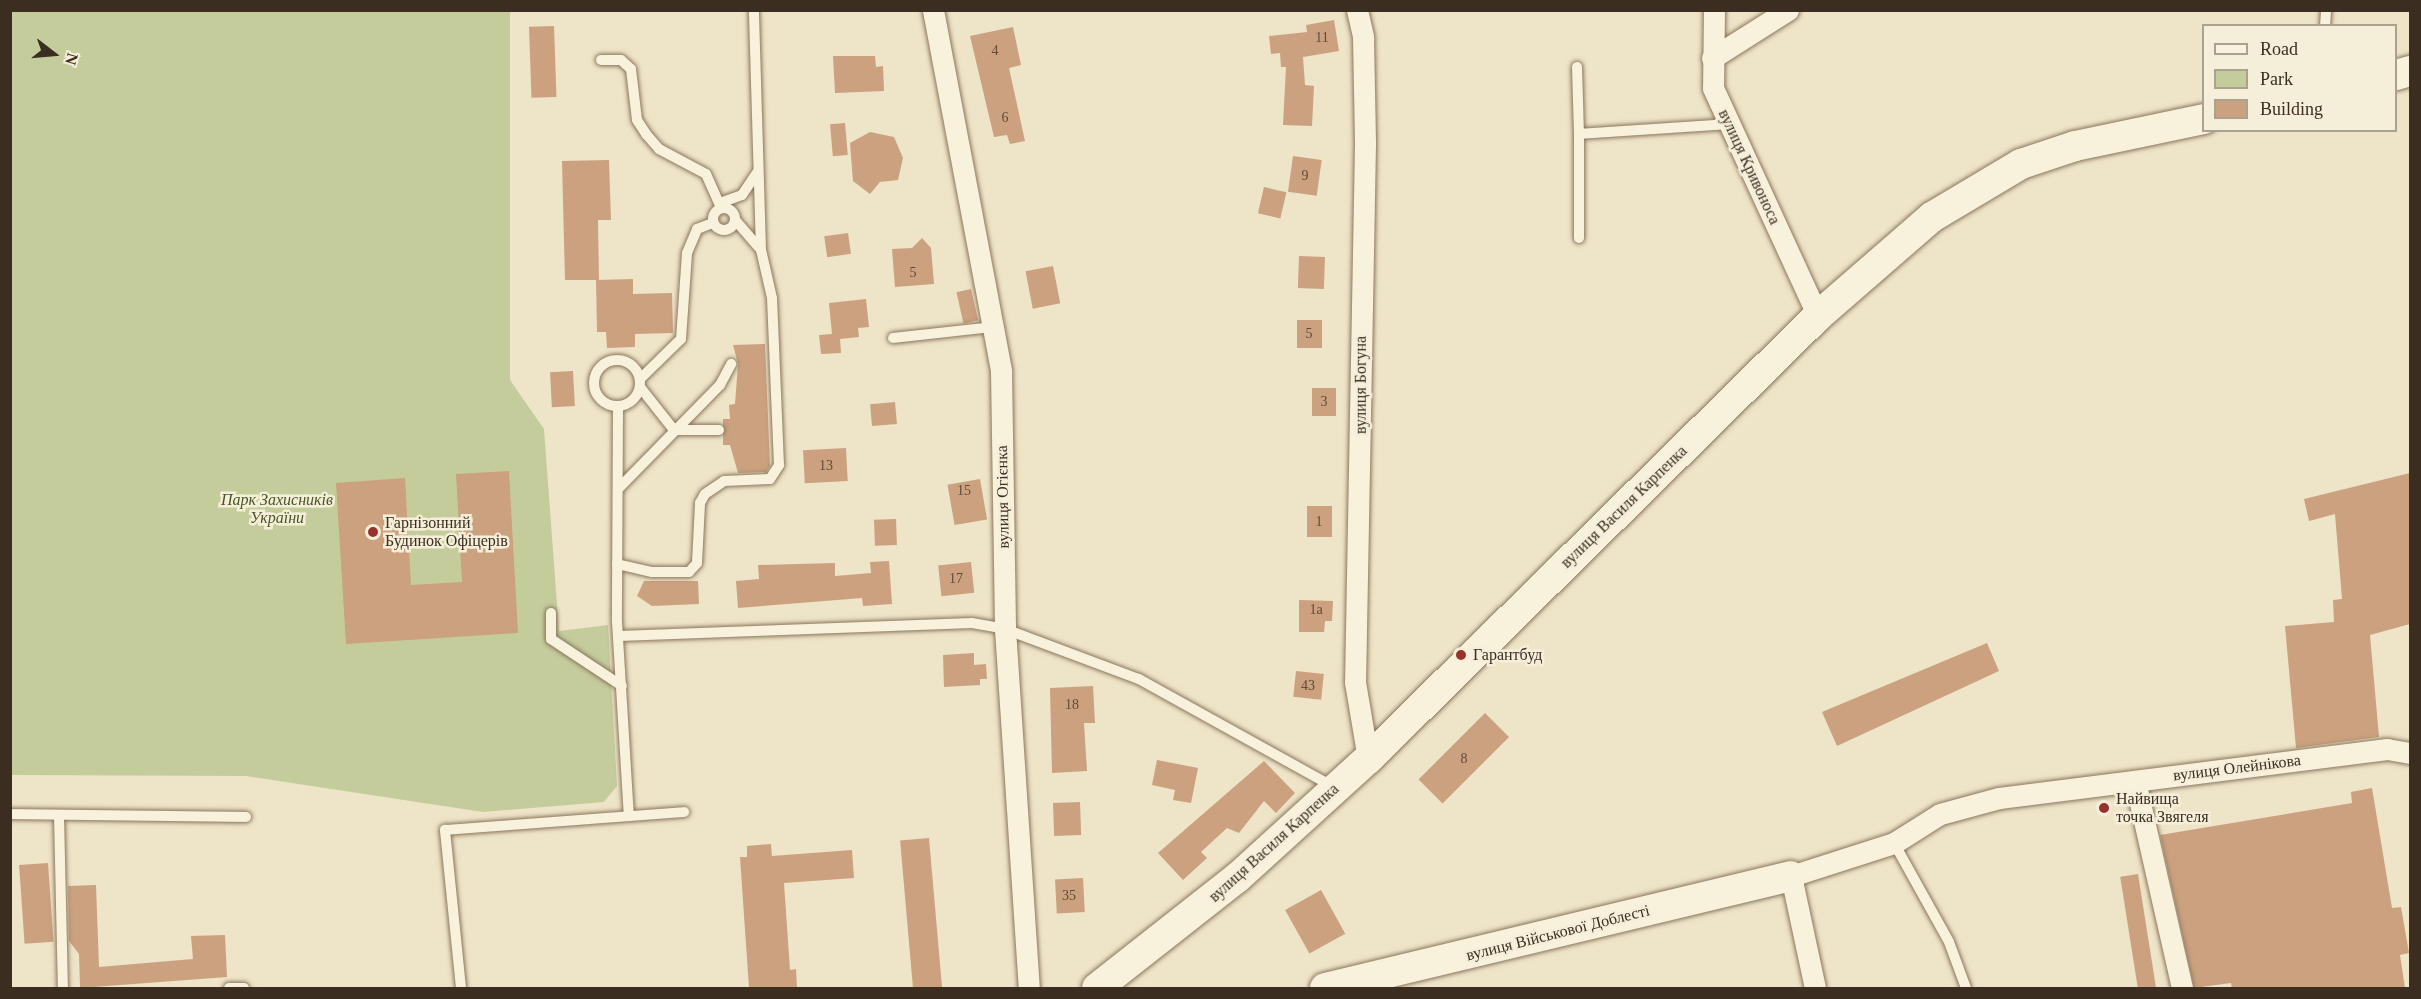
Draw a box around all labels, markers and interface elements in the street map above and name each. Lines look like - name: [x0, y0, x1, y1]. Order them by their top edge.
- north arrow: [24, 24, 84, 84]
- legend: [2202, 24, 2397, 132]
- house number: 11: [1315, 30, 1329, 46]
- text: Road: [2260, 39, 2298, 59]
- house number: 4: [992, 43, 999, 59]
- text: N: [62, 51, 82, 67]
- text: Park: [2260, 69, 2293, 89]
- text: Building: [2260, 99, 2323, 119]
- street label: вулиця Кривоноса: [1714, 106, 1784, 228]
- house number: 6: [1002, 110, 1008, 126]
- house number: 9: [1302, 168, 1308, 184]
- house number: 5: [909, 265, 916, 281]
- house number: 5: [1306, 326, 1312, 342]
- street label: вулиця Богуна: [1351, 336, 1371, 434]
- house number: 3: [1320, 394, 1328, 410]
- street label: вулиця Василя Карпенка: [1557, 442, 1691, 572]
- street label: вулиця Огієнка: [992, 445, 1014, 549]
- house number: 13: [819, 458, 833, 474]
- house number: 15: [957, 483, 971, 499]
- park label: Парк Захисників України: [221, 490, 333, 528]
- place label: Гарнізонний Будинок Офіцерів: [385, 513, 508, 551]
- house number: 1: [1316, 514, 1322, 530]
- marker: Гарнізонний Будинок Офіцерів: [366, 525, 380, 539]
- house number: 17: [949, 571, 963, 587]
- house number: 1а: [1309, 602, 1323, 618]
- place label: Гарантбуд: [1473, 645, 1542, 665]
- marker: Гарантбуд: [1454, 648, 1468, 662]
- house number: 43: [1301, 678, 1315, 694]
- house number: 18: [1065, 697, 1079, 713]
- house number: 8: [1460, 751, 1468, 767]
- street label: вулиця Олейнікова: [2172, 751, 2302, 785]
- street label: вулиця Василя Карпенка: [1205, 780, 1343, 906]
- place label: Найвища точка Звягеля: [2116, 789, 2209, 827]
- marker: Найвища точка Звягеля: [2097, 801, 2111, 815]
- house number: 35: [1062, 888, 1076, 904]
- street label: вулиця Військової Доблесті: [1464, 901, 1652, 965]

